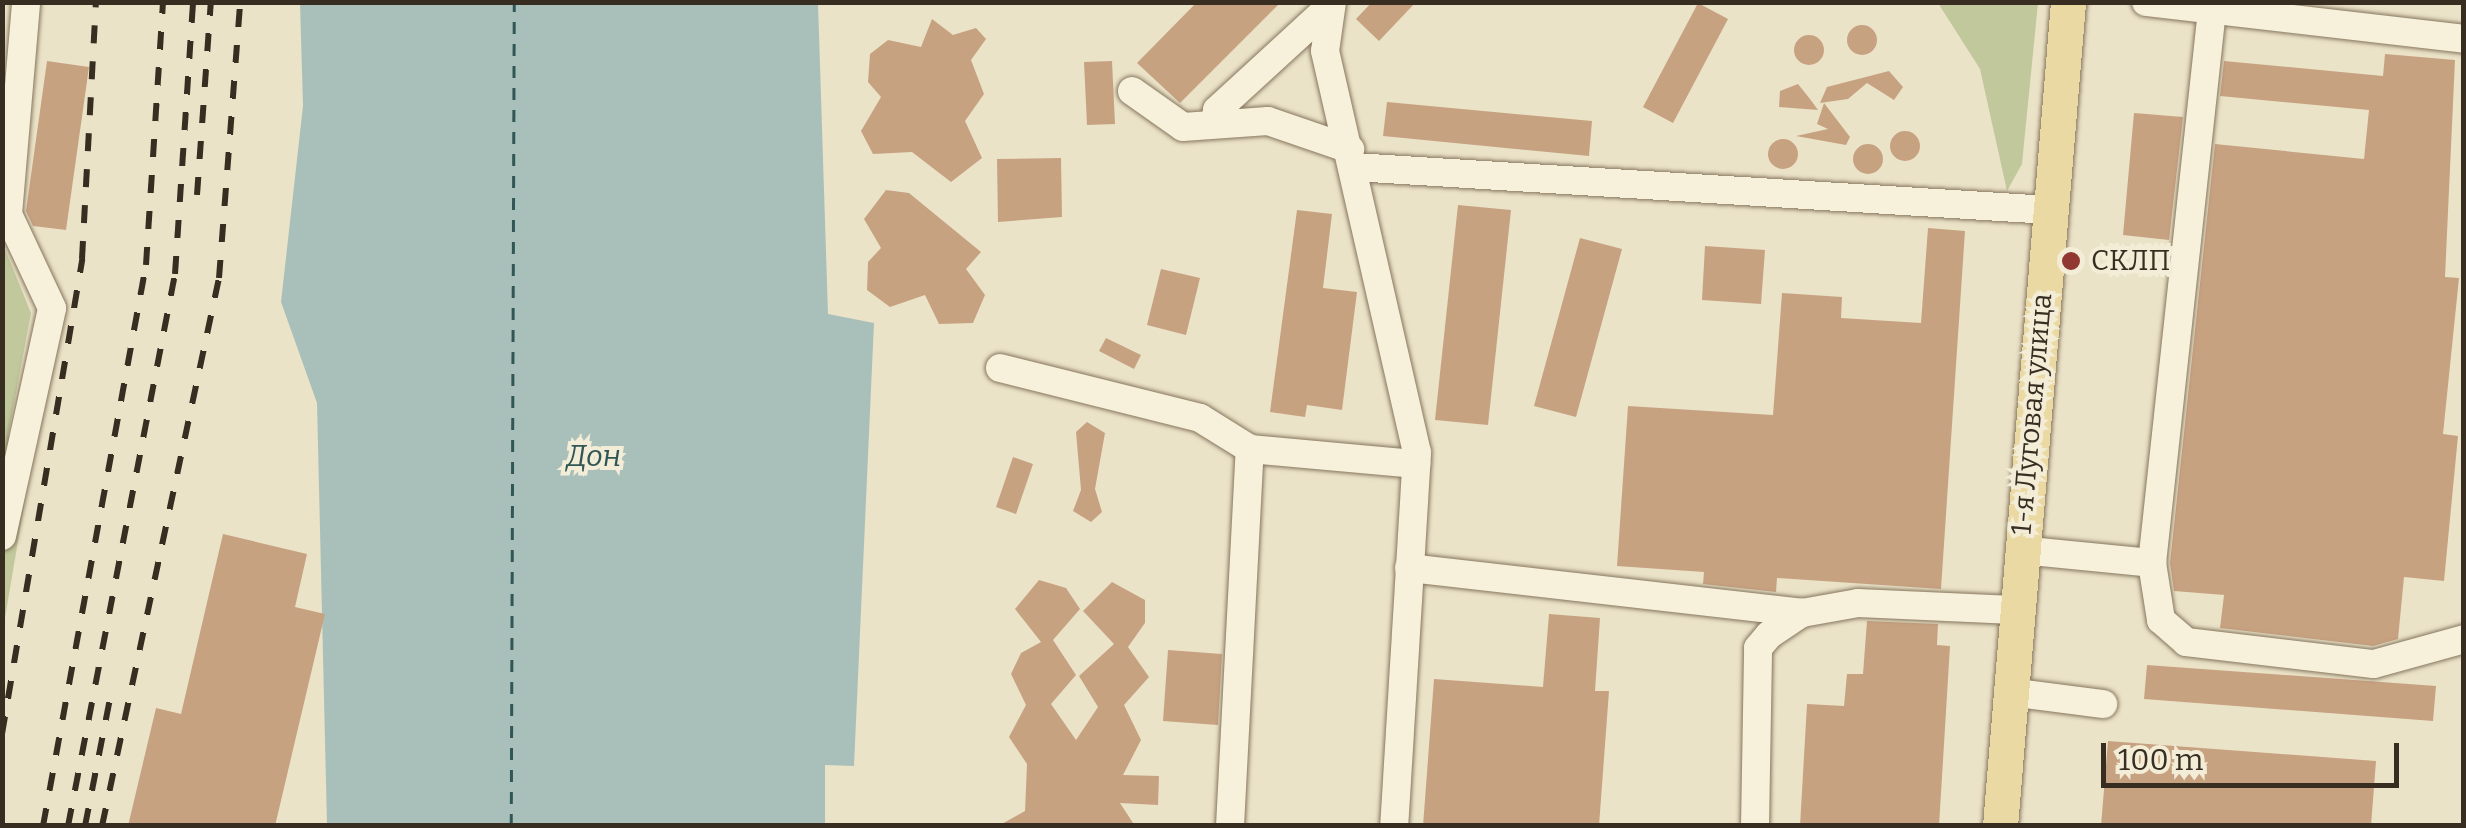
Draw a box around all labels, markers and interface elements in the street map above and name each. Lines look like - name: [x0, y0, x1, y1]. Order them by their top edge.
- place label: СКЛП: [2091, 244, 2170, 278]
- marker: СКЛП: [2060, 250, 2082, 272]
- street label: 1-я Луговая улица: [2005, 292, 2059, 536]
- water label: Дон: [567, 438, 621, 474]
- scale bar: [2106, 723, 2404, 785]
- text: 100 m: [2118, 742, 2203, 778]

